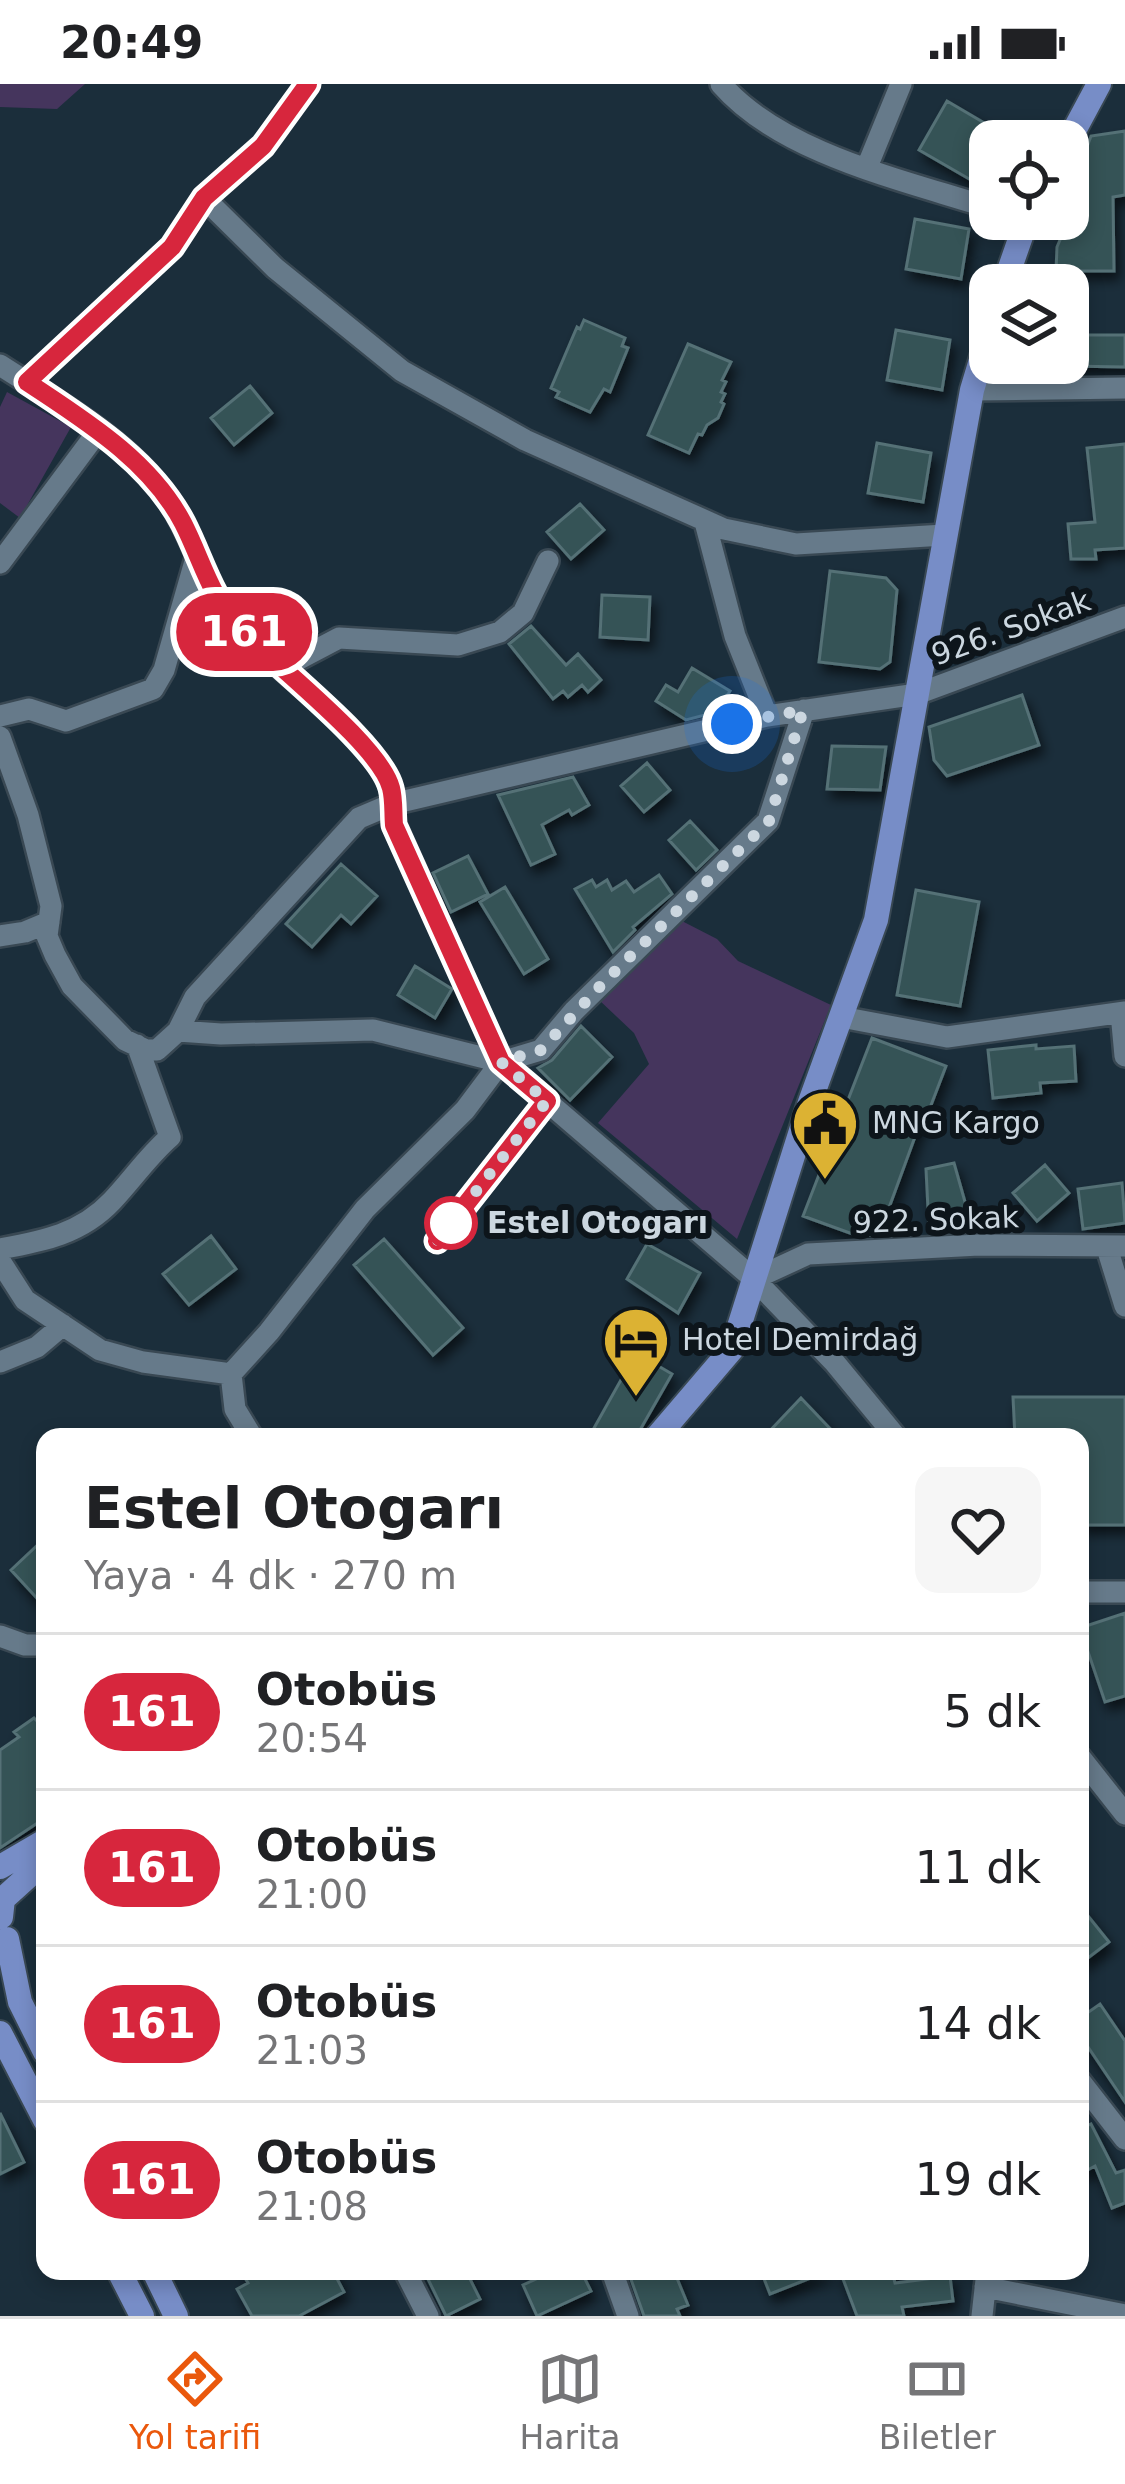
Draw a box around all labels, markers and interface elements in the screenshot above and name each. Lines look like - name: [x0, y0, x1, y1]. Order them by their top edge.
- text: 20:49: [60, 16, 203, 69]
- map controls: [969, 120, 1089, 384]
- button: locate: [969, 120, 1089, 240]
- button: layers: [969, 264, 1089, 384]
- street label: 926. Sokak: [927, 582, 1096, 672]
- line badge: 161: [175, 593, 313, 671]
- text: 161: [200, 607, 288, 656]
- your location: [702, 694, 762, 754]
- public building icon: MNG Kargo: [790, 1088, 860, 1182]
- place label: MNG Kargo: [872, 1105, 1040, 1140]
- marker: Estel Otogarı: [426, 1198, 476, 1248]
- street label: 922. Sokak: [852, 1199, 1020, 1240]
- place label: Estel Otogarı: [487, 1205, 708, 1240]
- hotel icon: Hotel Demirdağ: [601, 1305, 671, 1399]
- place label: Hotel Demirdağ: [682, 1322, 918, 1357]
- button: heart: [915, 1467, 1041, 1593]
- text: Estel Otogarı: [84, 1475, 504, 1541]
- text: Yaya · 4 dk · 270 m: [84, 1553, 457, 1598]
- text: Otobüs: [256, 1663, 437, 1716]
- text: 5 dk: [943, 1685, 1041, 1738]
- text: 161: [108, 1687, 196, 1736]
- text: 20:54: [256, 1716, 368, 1761]
- text: Otobüs: [256, 1819, 437, 1872]
- text: 11 dk: [915, 1841, 1041, 1894]
- text: 161: [108, 1843, 196, 1892]
- text: 21:00: [256, 1872, 368, 1917]
- text: Otobüs: [256, 1975, 437, 2028]
- text: 14 dk: [915, 1997, 1041, 2050]
- text: 161: [108, 1999, 196, 2048]
- text: 21:03: [256, 2028, 368, 2073]
- text: Otobüs: [256, 2131, 437, 2184]
- text: 19 dk: [915, 2153, 1041, 2206]
- text: 161: [108, 2155, 196, 2204]
- text: 21:08: [256, 2184, 368, 2229]
- tab: Yol tarifi: [129, 2346, 261, 2457]
- tab: Harita: [520, 2346, 620, 2457]
- tab: Biletler: [879, 2346, 996, 2457]

